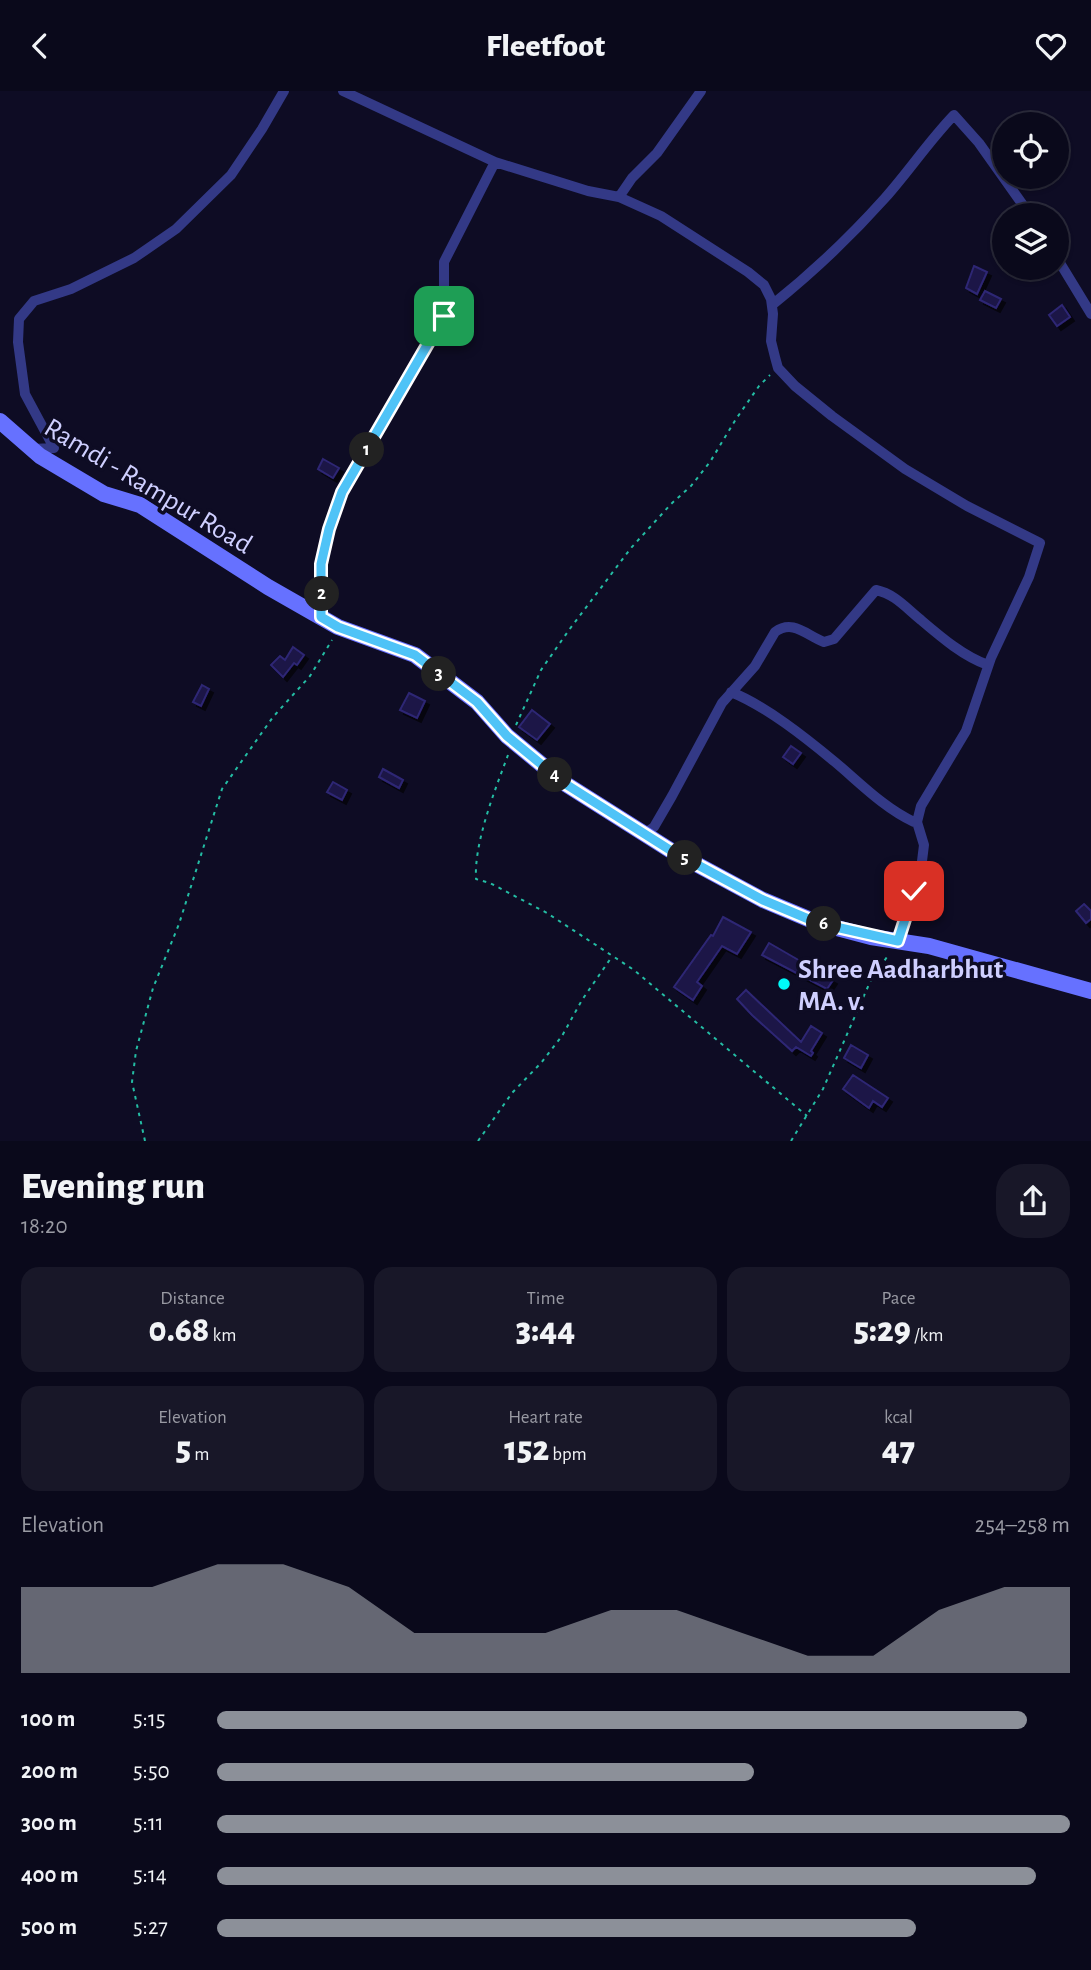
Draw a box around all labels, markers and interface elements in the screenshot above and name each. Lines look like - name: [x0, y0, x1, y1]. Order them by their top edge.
- icon: back: [21, 27, 59, 65]
- icon: heart: [1032, 27, 1070, 65]
- text: Fleetfoot: [486, 30, 605, 62]
- map controls: [992, 112, 1069, 280]
- button: locate: [992, 112, 1069, 189]
- button: layers: [992, 203, 1069, 280]
- pin: [414, 286, 474, 346]
- icon: arrive: [425, 297, 463, 335]
- street label: Ramdi - Rampur Road: [39, 414, 257, 560]
- pin: 1: [350, 433, 384, 467]
- text: 1: [363, 440, 370, 459]
- pin: 2: [304, 577, 340, 611]
- text: 2: [317, 584, 326, 603]
- pin: 3: [422, 657, 457, 691]
- text: 3: [434, 664, 443, 683]
- pin: 4: [538, 757, 572, 793]
- text: 4: [550, 765, 559, 784]
- pin: 5: [668, 841, 702, 875]
- text: 5: [680, 848, 689, 867]
- pin: [884, 861, 944, 921]
- icon: check: [895, 872, 933, 910]
- pin: 6: [806, 907, 842, 941]
- text: 6: [819, 914, 828, 933]
- place label: Shree Aadharbhut MA. v.: [798, 956, 1004, 1016]
- marker: Shree Aadharbhut MA. v.: [776, 976, 792, 992]
- button: share: [996, 1164, 1070, 1238]
- text: Evening run: [21, 1168, 205, 1206]
- text: 18:20: [21, 1215, 68, 1238]
- text: Distance: [160, 1289, 225, 1308]
- text: Time: [527, 1289, 564, 1308]
- text: Pace: [881, 1289, 916, 1308]
- text: 0.68: [149, 1313, 209, 1348]
- text: 3:44: [516, 1313, 575, 1348]
- text: 5:29: [854, 1313, 911, 1348]
- text: km: [209, 1326, 236, 1345]
- text: /km: [911, 1326, 943, 1345]
- text: Elevation: [158, 1408, 227, 1427]
- text: Heart rate: [508, 1408, 583, 1427]
- text: kcal: [884, 1408, 913, 1427]
- text: 5: [176, 1432, 191, 1467]
- text: 152: [504, 1432, 549, 1467]
- text: 47: [882, 1432, 915, 1467]
- text: m: [191, 1445, 209, 1464]
- text: bpm: [549, 1445, 587, 1464]
- text: Elevation: [21, 1514, 104, 1537]
- text: 254–258 m: [975, 1514, 1070, 1537]
- text: 100 m: [21, 1708, 75, 1731]
- text: 5:15: [133, 1708, 165, 1731]
- text: 200 m: [21, 1760, 78, 1783]
- text: 5:50: [133, 1760, 170, 1783]
- text: 300 m: [21, 1812, 77, 1835]
- text: 5:11: [133, 1812, 164, 1835]
- text: 400 m: [21, 1864, 79, 1887]
- text: 5:14: [133, 1864, 167, 1887]
- text: 500 m: [21, 1916, 77, 1939]
- text: 5:27: [133, 1916, 168, 1939]

